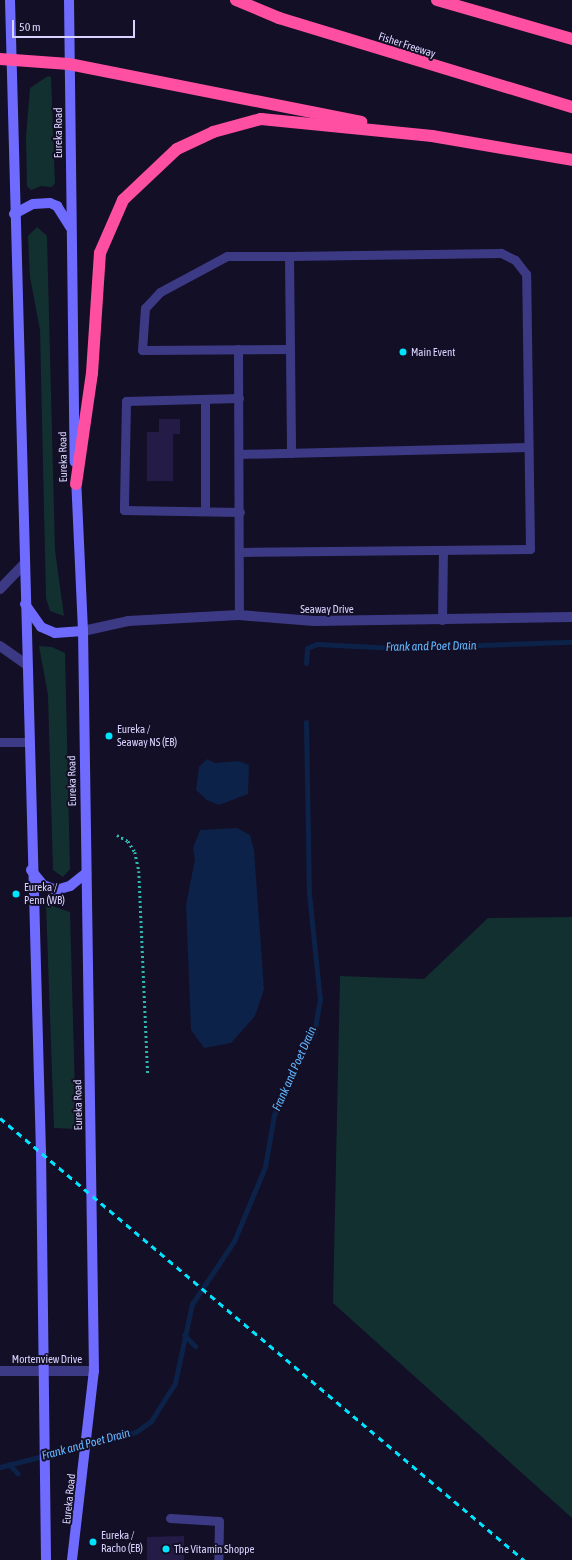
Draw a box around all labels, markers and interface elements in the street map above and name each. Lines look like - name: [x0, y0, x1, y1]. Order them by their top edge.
- scale bar: [14, 12, 137, 38]
- text: 50 m: [19, 20, 41, 34]
- street label: Fisher Freeway: [377, 30, 437, 60]
- street label: Eureka Road: [51, 108, 65, 158]
- place label: Main Event: [411, 345, 455, 359]
- marker: Main Event: [398, 347, 408, 357]
- street label: Eureka Road: [56, 432, 70, 482]
- street label: Seaway Drive: [300, 602, 354, 616]
- water label: Frank and Poet Drain: [385, 639, 477, 655]
- place label: Eureka / Seaway NS (EB): [117, 723, 177, 749]
- marker: Eureka / Seaway NS (EB): [104, 731, 114, 741]
- street label: Eureka Road: [65, 756, 79, 806]
- place label: Eureka / Penn (WB): [24, 881, 65, 907]
- marker: Eureka / Penn (WB): [11, 889, 21, 899]
- water label: Frank and Poet Drain: [270, 1025, 320, 1113]
- street label: Eureka Road: [71, 1080, 85, 1130]
- street label: Mortenview Drive: [12, 1352, 82, 1366]
- water label: Frank and Poet Drain: [40, 1426, 132, 1464]
- street label: Eureka Road: [60, 1473, 78, 1525]
- place label: Eureka / Racho (EB): [101, 1529, 143, 1555]
- marker: Eureka / Racho (EB): [88, 1537, 98, 1547]
- place label: The Vitamin Shoppe: [174, 1542, 254, 1556]
- marker: The Vitamin Shoppe: [161, 1544, 171, 1554]

